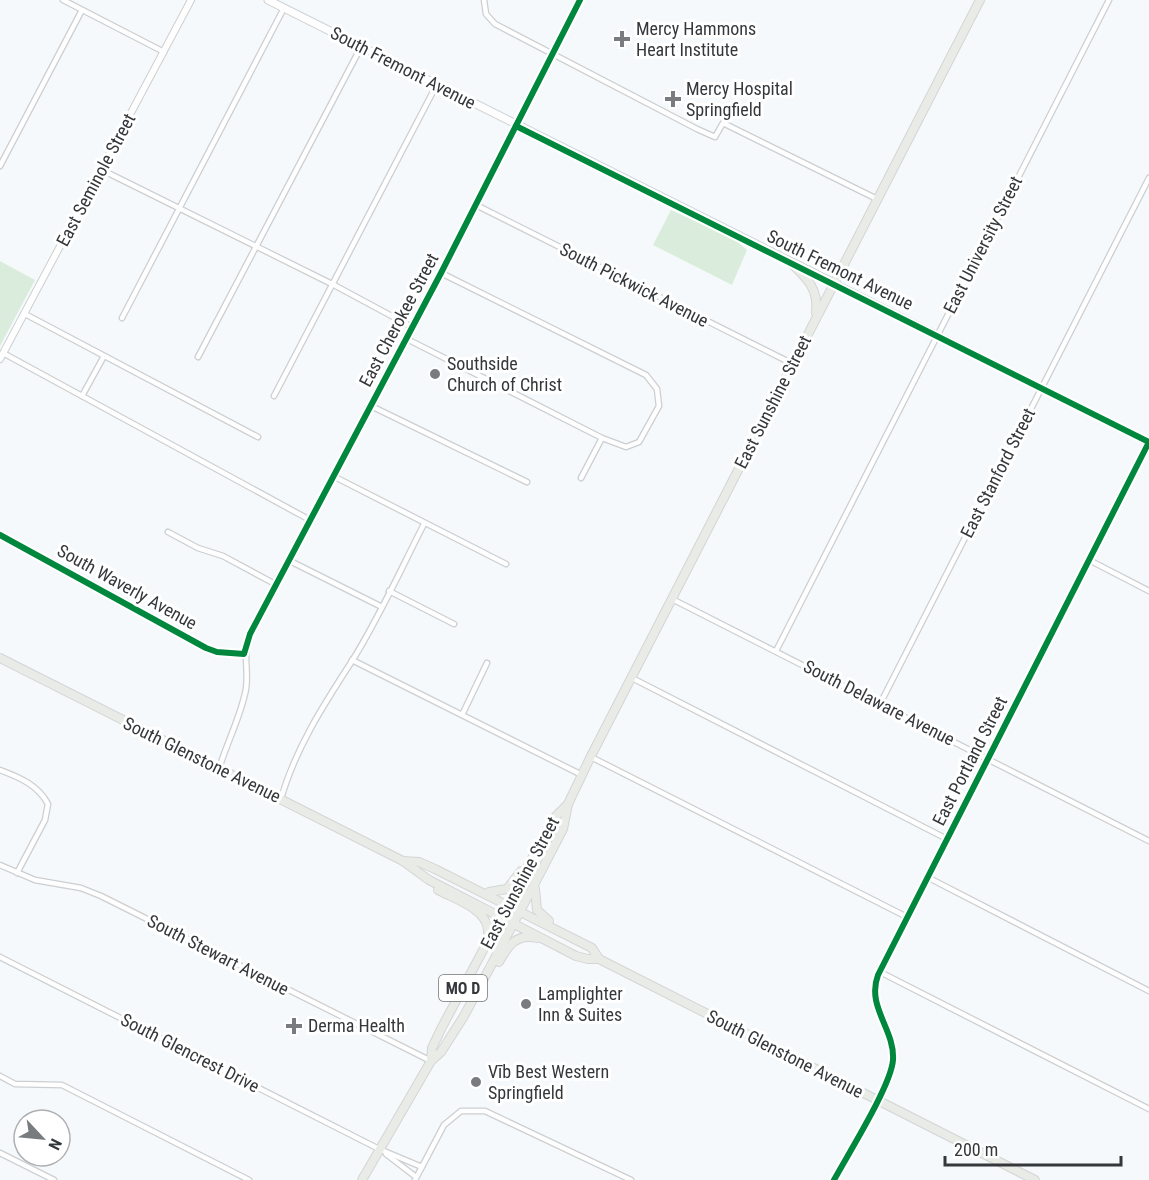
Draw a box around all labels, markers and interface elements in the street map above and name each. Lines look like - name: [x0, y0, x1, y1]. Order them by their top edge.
- place label: Mercy Hammons Heart Institute: [636, 18, 756, 60]
- street label: South Fremont Avenue: [327, 22, 479, 113]
- marker: Mercy Hammons Heart Institute: [613, 30, 631, 48]
- place label: Mercy Hospital Springfield: [686, 78, 793, 120]
- marker: Mercy Hospital Springfield: [664, 90, 682, 108]
- street label: East Seminole Street: [52, 110, 139, 250]
- street label: East University Street: [939, 173, 1026, 317]
- street label: South Fremont Avenue: [764, 225, 917, 314]
- street label: South Pickwick Avenue: [556, 238, 712, 331]
- street label: East Cherokee Street: [355, 249, 443, 390]
- street label: East Sunshine Street: [730, 332, 815, 472]
- place label: Southside Church of Christ: [447, 353, 562, 395]
- marker: Southside Church of Christ: [428, 367, 442, 381]
- street label: East Stanford Street: [956, 405, 1039, 541]
- street label: South Waverly Avenue: [54, 540, 201, 634]
- street label: South Delaware Avenue: [800, 655, 958, 750]
- street label: East Portland Street: [928, 693, 1011, 829]
- street label: South Glenstone Avenue: [120, 712, 284, 807]
- street label: East Sunshine Street: [476, 813, 563, 952]
- street label: South Stewart Avenue: [144, 910, 292, 999]
- road number: MO D: [439, 975, 487, 1001]
- place label: Lamplighter Inn & Suites: [538, 983, 623, 1025]
- marker: Lamplighter Inn & Suites: [519, 997, 533, 1011]
- street label: South Glenstone Avenue: [704, 1005, 867, 1102]
- street label: South Glencrest Drive: [117, 1009, 263, 1097]
- place label: Derma Health: [308, 1015, 405, 1036]
- marker: Derma Health: [285, 1017, 303, 1035]
- place label: Vīb Best Western Springfield: [488, 1061, 609, 1103]
- marker: Vīb Best Western Springfield: [469, 1075, 483, 1089]
- north arrow: [12, 1108, 72, 1168]
- scale bar: [945, 1129, 1120, 1167]
- text: N: [44, 1136, 66, 1153]
- text: 200 m: [954, 1139, 998, 1160]

